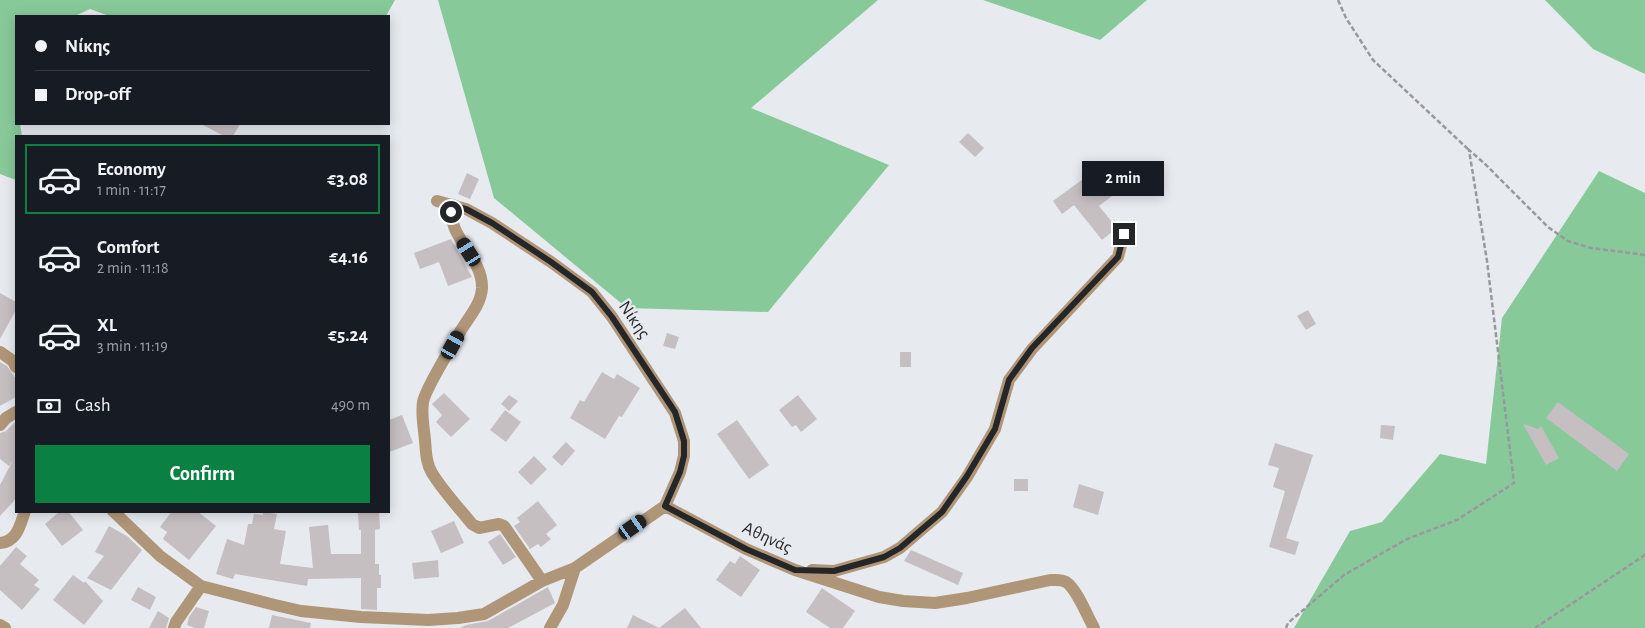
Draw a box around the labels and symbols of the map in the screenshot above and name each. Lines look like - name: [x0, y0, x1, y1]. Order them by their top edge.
- callout: 2 min: [1083, 162, 1165, 196]
- route start: [440, 201, 462, 223]
- route end: [1113, 223, 1135, 245]
- car: [454, 235, 483, 269]
- street label: Νίκης: [615, 297, 654, 342]
- car: [439, 328, 466, 362]
- car: [616, 512, 649, 542]
- street label: Αθηνάς: [740, 519, 794, 557]

